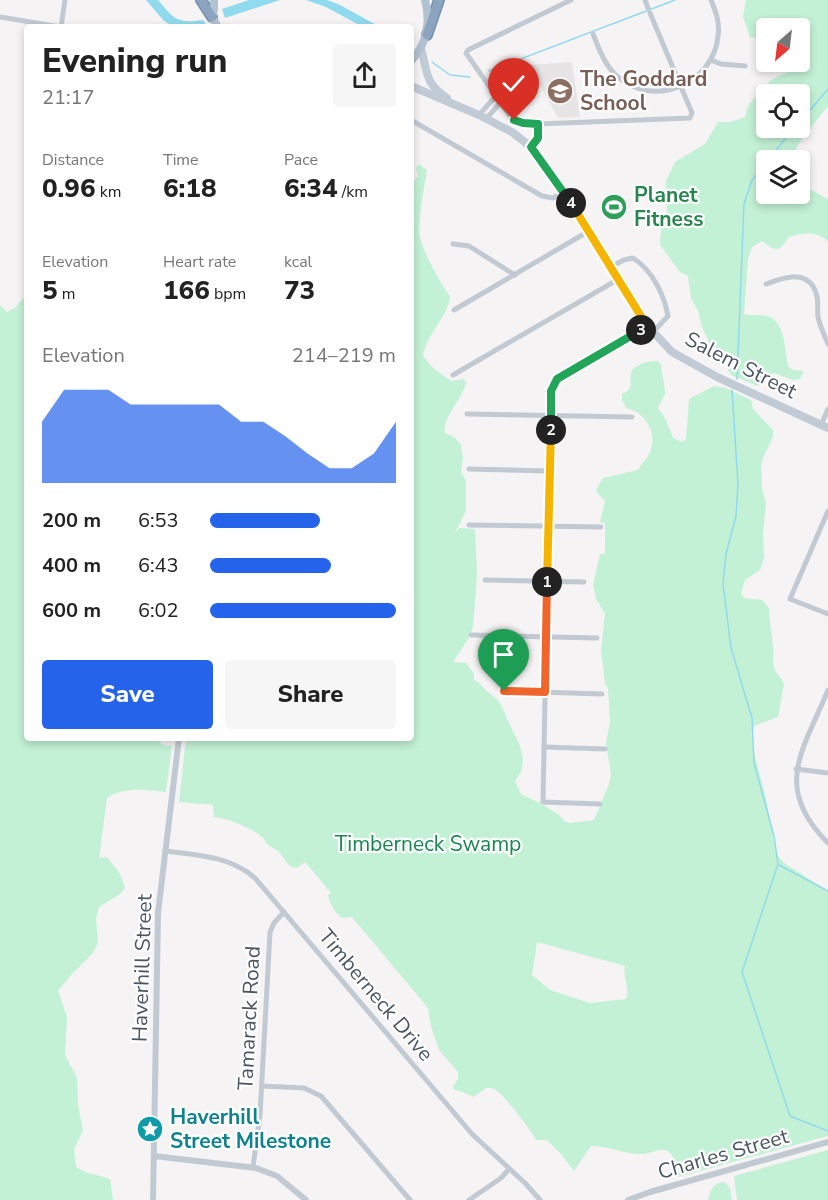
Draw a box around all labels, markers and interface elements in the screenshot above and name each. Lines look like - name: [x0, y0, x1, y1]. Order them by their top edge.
- north arrow: [756, 18, 810, 72]
- map controls: [756, 18, 810, 204]
- text: Evening run: [42, 39, 227, 84]
- button: share: [333, 44, 396, 107]
- pin: [488, 58, 539, 120]
- place label: The Goddard School: [580, 65, 707, 117]
- icon: check: [497, 67, 530, 100]
- school or university icon: The Goddard School: [545, 76, 575, 106]
- text: 21:17: [42, 84, 95, 111]
- button: locate: [756, 84, 810, 138]
- text: Distance: [42, 149, 104, 171]
- text: Time: [163, 149, 199, 171]
- text: Pace: [284, 149, 318, 171]
- button: layers: [756, 150, 810, 204]
- text: 0.96: [42, 171, 96, 206]
- text: 6:18: [163, 171, 217, 206]
- text: 6:34: [284, 171, 338, 206]
- text: km: [96, 181, 121, 203]
- text: /km: [338, 181, 368, 203]
- place label: Planet Fitness: [634, 181, 703, 233]
- pin: 4: [556, 188, 586, 218]
- text: 4: [566, 192, 576, 214]
- sports icon: Planet Fitness: [599, 192, 629, 222]
- text: Elevation: [42, 251, 108, 273]
- text: Heart rate: [163, 251, 236, 273]
- text: kcal: [284, 251, 312, 273]
- text: 5: [42, 273, 58, 308]
- text: 166: [163, 273, 210, 308]
- text: 73: [284, 273, 315, 308]
- text: m: [58, 283, 75, 305]
- text: bpm: [210, 283, 246, 305]
- pin: 3: [626, 315, 656, 345]
- text: 3: [636, 319, 646, 341]
- street label: Salem Street: [680, 325, 802, 405]
- text: Elevation: [42, 342, 125, 369]
- text: 214–219 m: [292, 342, 396, 369]
- pin: 2: [536, 415, 566, 445]
- text: 2: [546, 419, 556, 441]
- text: 200 m: [42, 507, 101, 534]
- text: 6:53: [138, 507, 179, 534]
- text: 400 m: [42, 552, 101, 579]
- text: 6:43: [138, 552, 179, 579]
- pin: 1: [532, 567, 562, 597]
- text: 1: [542, 571, 552, 593]
- text: 600 m: [42, 597, 101, 624]
- text: 6:02: [138, 597, 179, 624]
- pin: [478, 629, 529, 691]
- icon: arrive: [487, 638, 520, 671]
- button: Save: [42, 660, 213, 729]
- button: Share: [225, 660, 396, 729]
- park label: Timberneck Swamp: [335, 830, 521, 858]
- street label: Haverhill Street: [125, 893, 159, 1043]
- street label: Timberneck Drive: [312, 923, 440, 1067]
- street label: Tamarack Road: [231, 945, 267, 1091]
- place label: Haverhill Street Milestone: [170, 1103, 331, 1155]
- place icon: Haverhill Street Milestone: [135, 1114, 165, 1144]
- street label: Charles Street: [654, 1122, 792, 1186]

